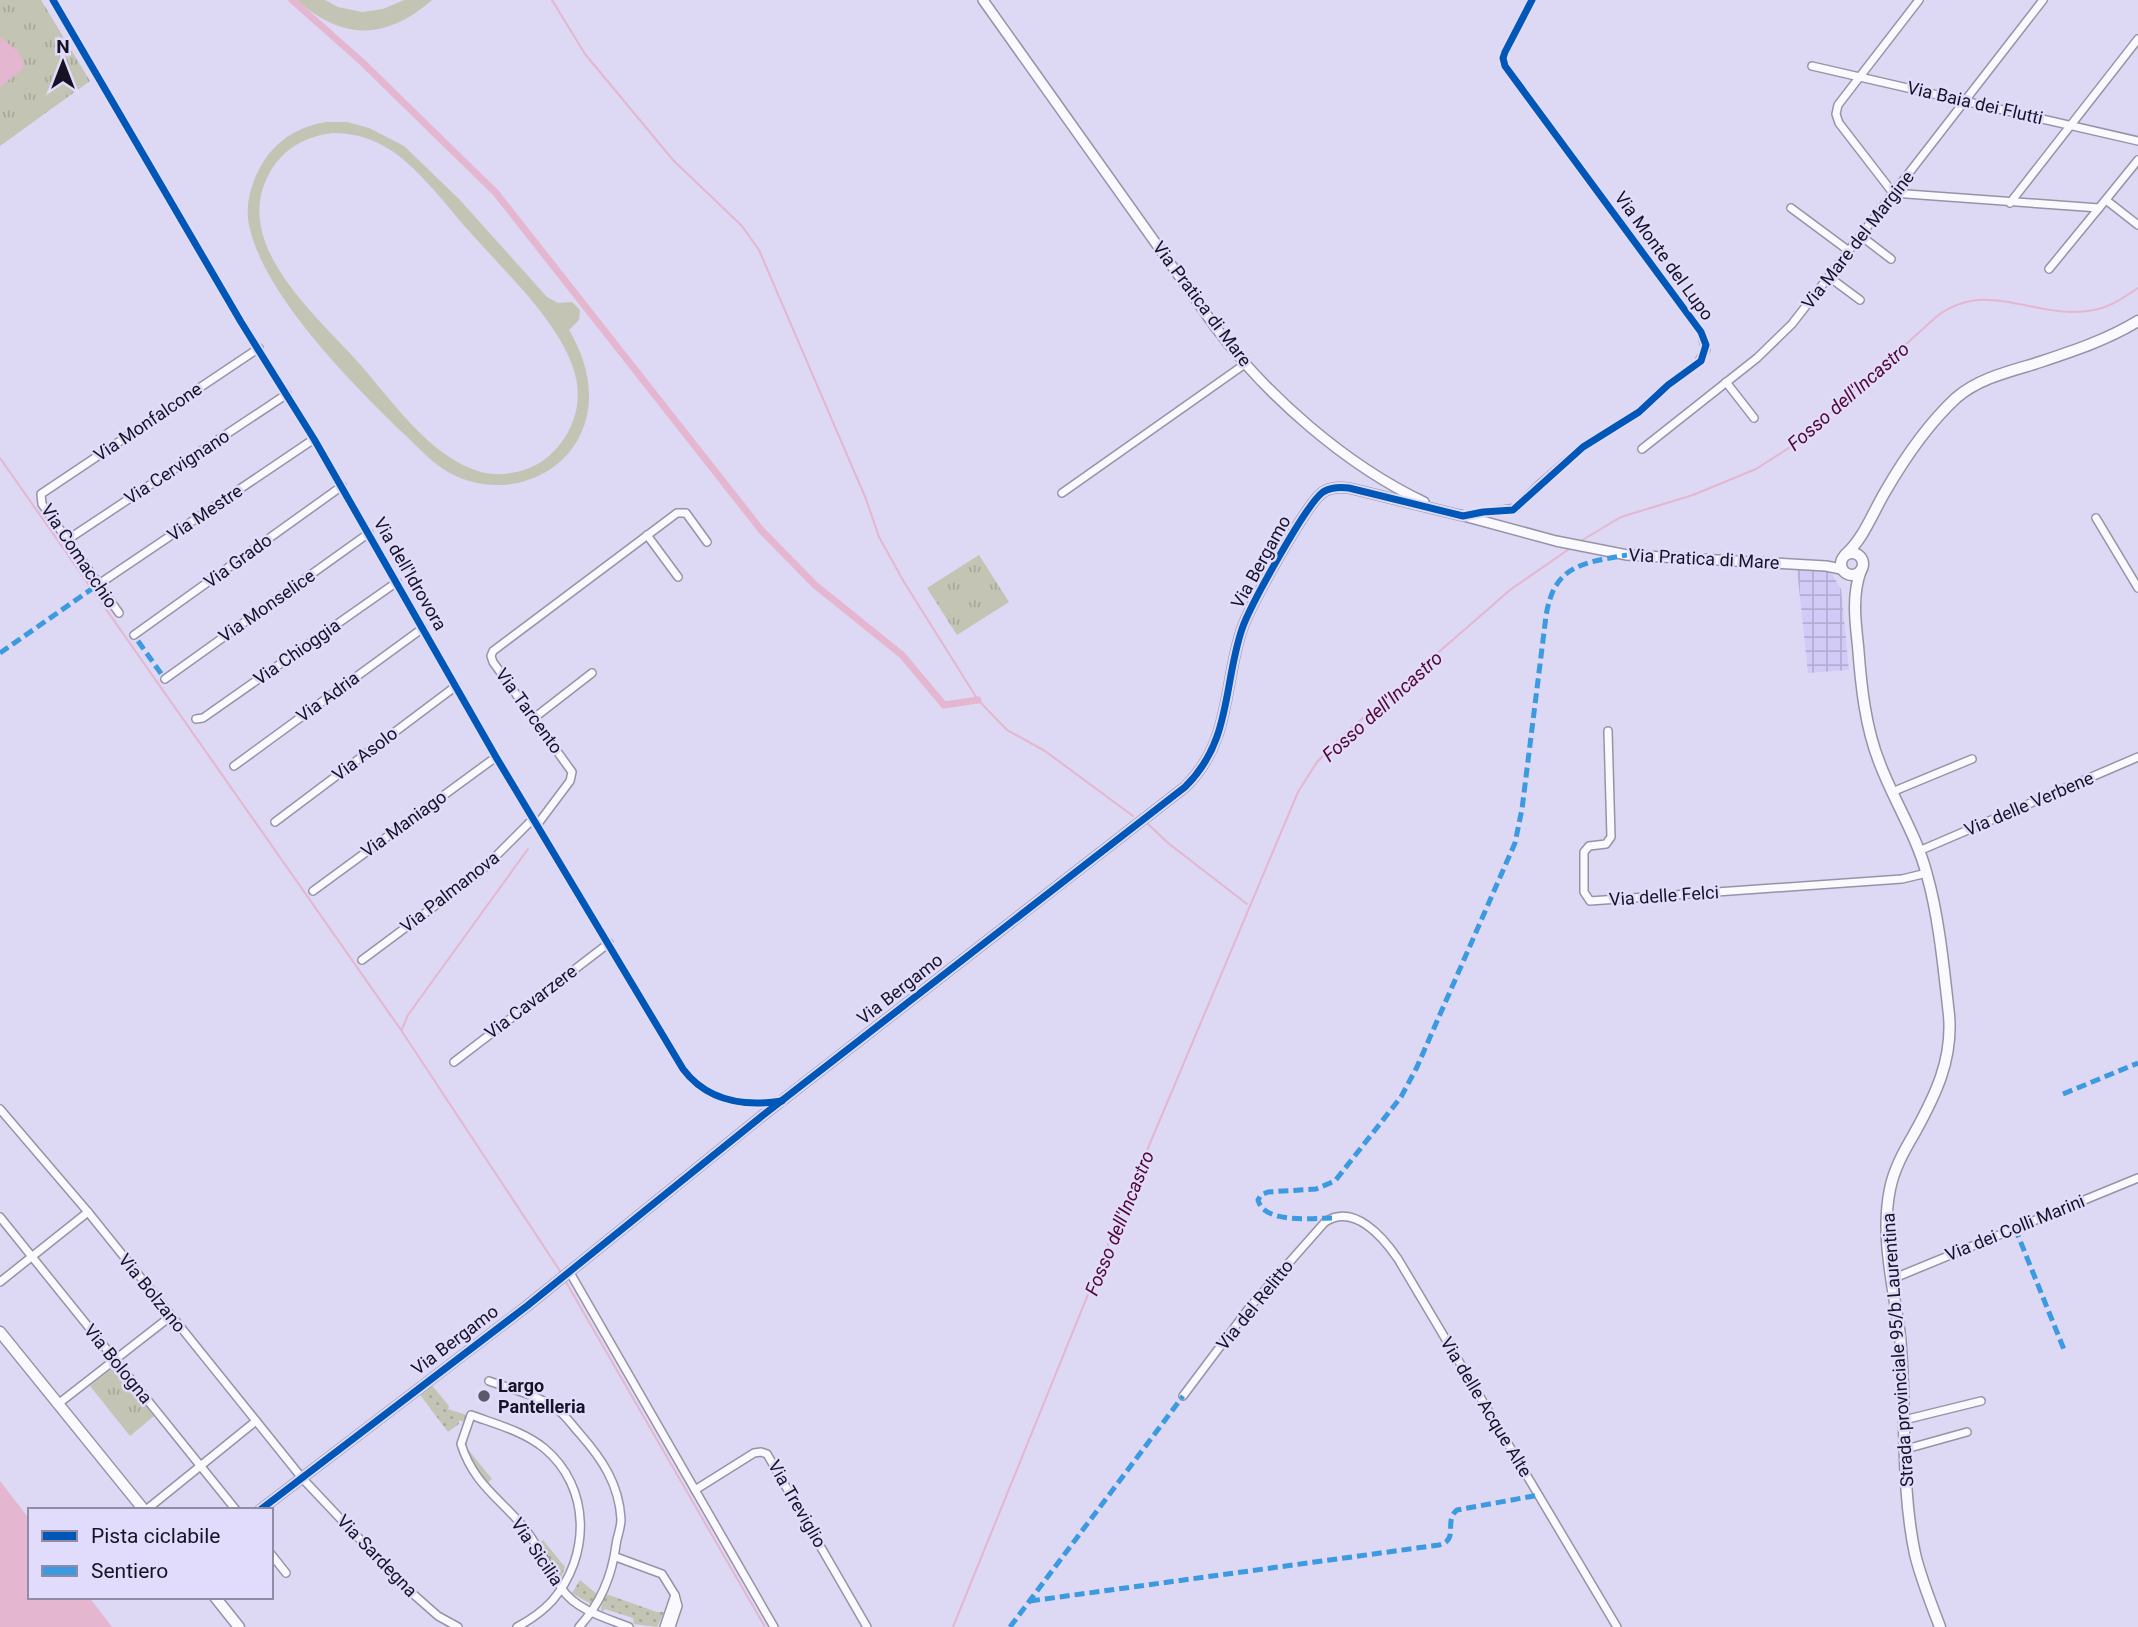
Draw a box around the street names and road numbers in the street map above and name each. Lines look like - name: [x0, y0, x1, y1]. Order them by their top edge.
- street label: Via Baia dei Flutti: [1905, 77, 2045, 128]
- street label: Via Mare del Margine: [1797, 166, 1918, 313]
- street label: Via Monte del Lupo: [1611, 187, 1718, 324]
- street label: Via Pratica di Mare: [1149, 237, 1256, 370]
- street label: Via Monfalcone: [90, 378, 206, 465]
- street label: Via Cervignano: [120, 425, 233, 508]
- street label: Via Mestre: [163, 480, 246, 545]
- street label: Via Comacchio: [37, 500, 122, 612]
- street label: Via Bergamo: [1226, 512, 1295, 612]
- street label: Via dell'Idrovora: [370, 513, 451, 634]
- street label: Via Grado: [200, 529, 276, 592]
- street label: Via Pratica di Mare: [1628, 544, 1780, 573]
- street label: Via Monselice: [215, 565, 319, 646]
- street label: Via Chioggia: [249, 614, 344, 689]
- street label: Via Tarcento: [491, 664, 567, 757]
- street label: Via Adria: [292, 667, 363, 726]
- street label: Via Asolo: [328, 722, 401, 785]
- street label: Via delle Verbene: [1961, 767, 2097, 840]
- street label: Via Maniago: [357, 786, 450, 862]
- street label: Via Palmanova: [396, 847, 503, 937]
- street label: Via delle Felci: [1608, 881, 1720, 910]
- street label: Via Bergamo: [853, 949, 947, 1029]
- street label: Via Cavarzere: [481, 960, 581, 1043]
- street label: Via dei Colli Marini: [1942, 1190, 2088, 1265]
- street label: Strada provinciale 95/b Laurentina: [1877, 1212, 1918, 1488]
- street label: Via Bolzano: [114, 1249, 190, 1336]
- street label: Via del Relitto: [1212, 1255, 1297, 1354]
- street label: Via Bergamo: [407, 1300, 502, 1379]
- street label: Via Bologna: [80, 1320, 157, 1408]
- street label: Via delle Acque Alte: [1436, 1333, 1536, 1480]
- street label: Via Treviglio: [764, 1456, 831, 1551]
- street label: Via Sardegna: [333, 1510, 422, 1601]
- street label: Via Sicilia: [507, 1514, 568, 1590]

